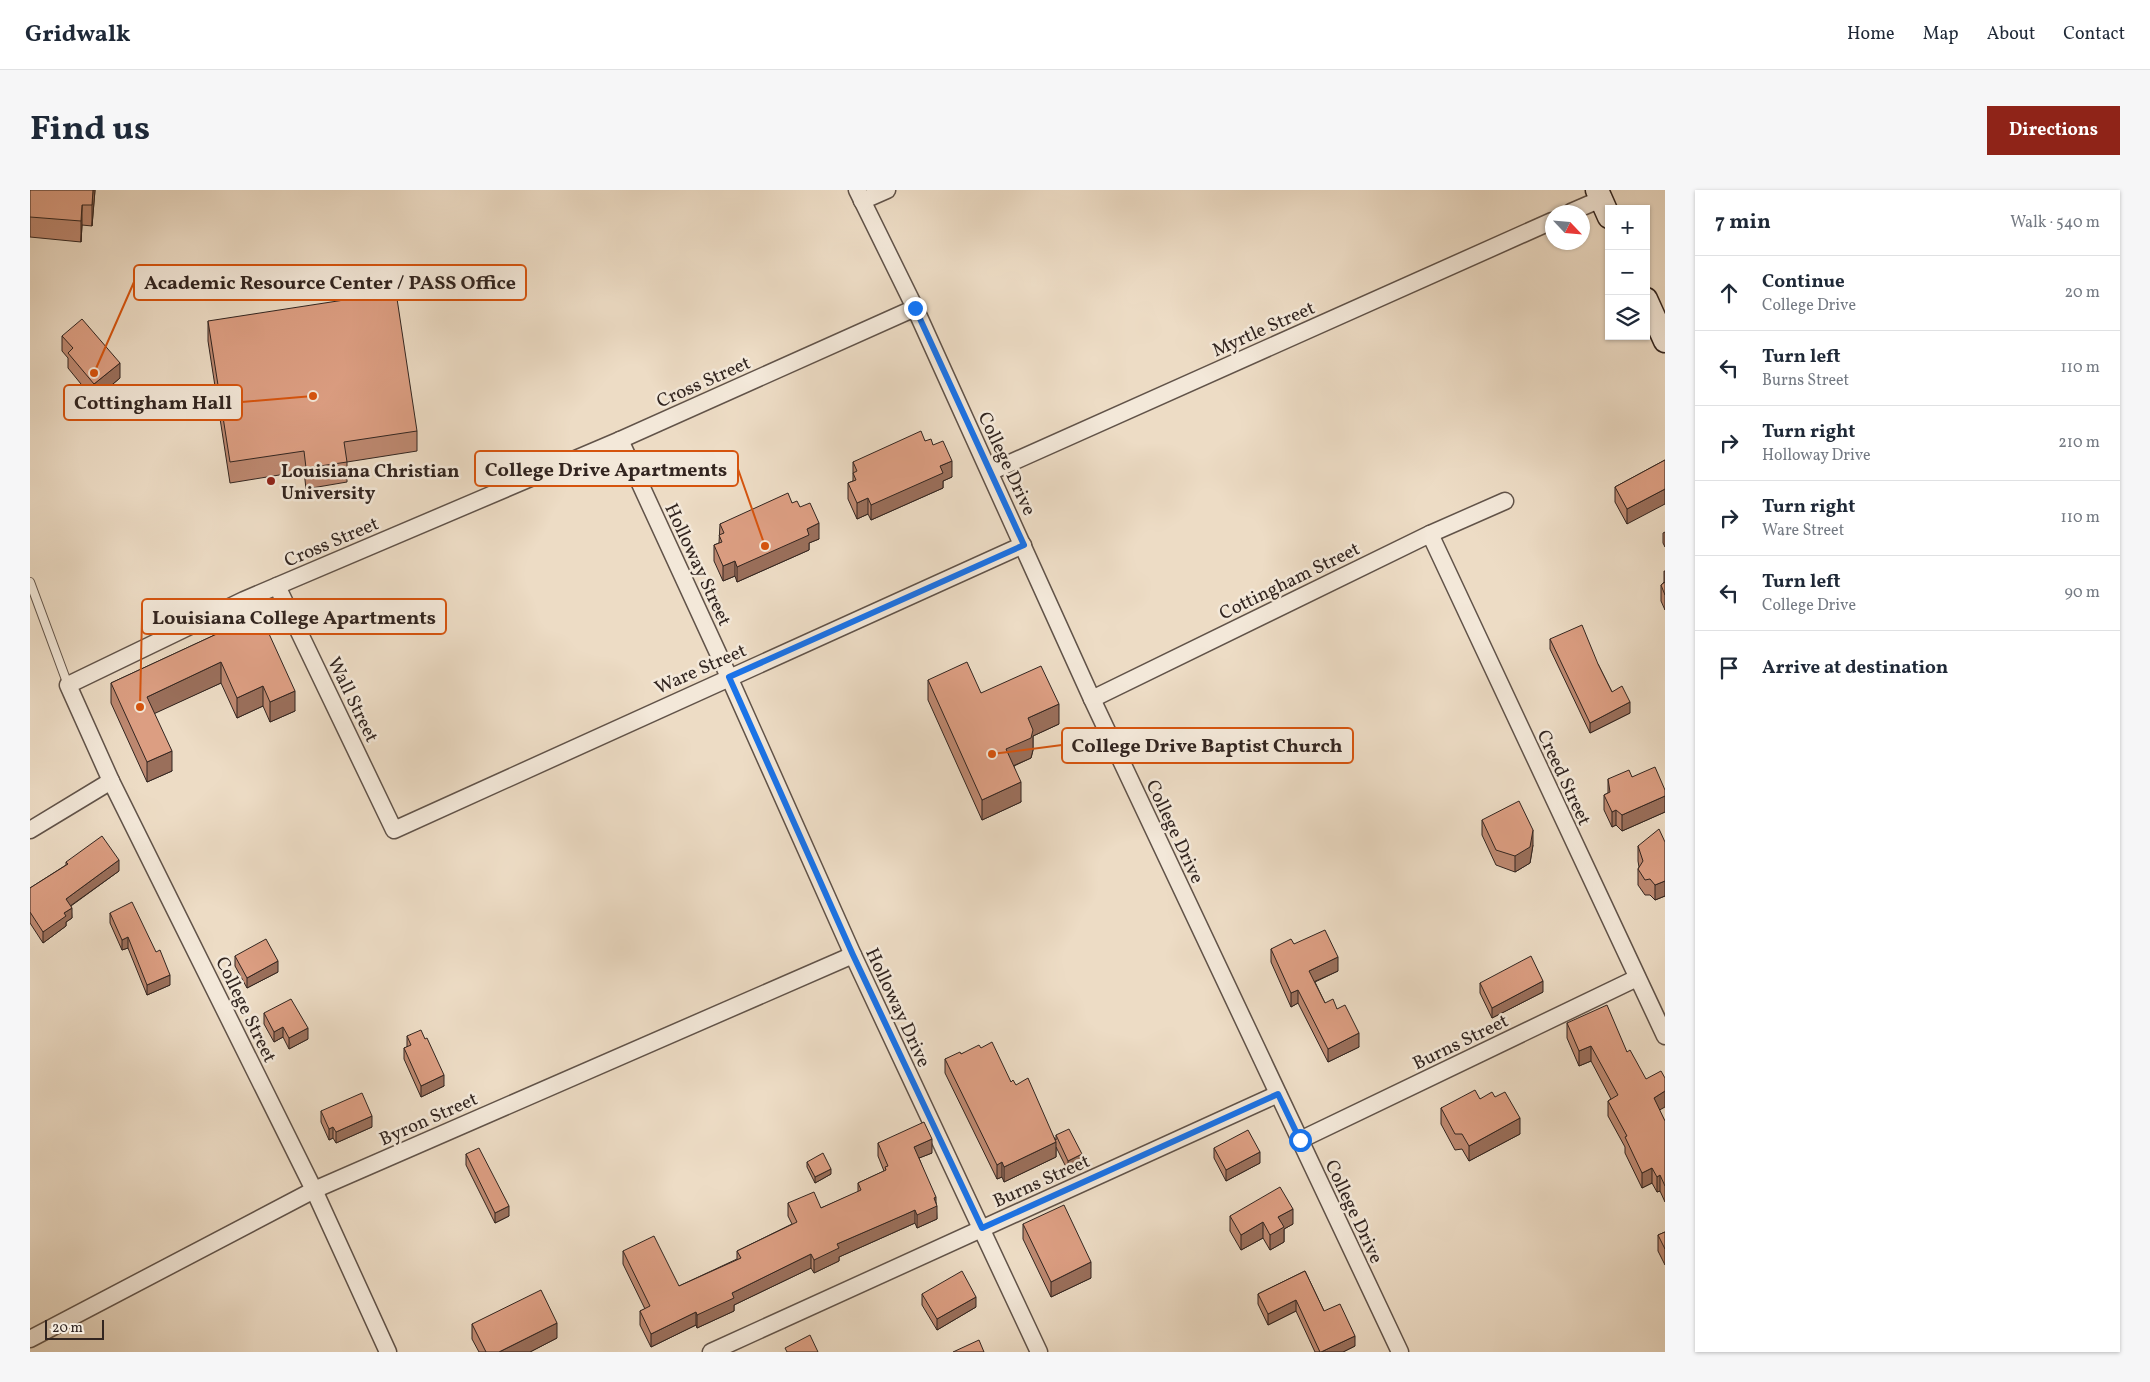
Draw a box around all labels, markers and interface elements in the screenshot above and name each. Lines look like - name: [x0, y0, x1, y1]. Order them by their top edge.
- text: Gridwalk: [25, 18, 131, 52]
- text: Home: [1847, 22, 1895, 47]
- text: Map: [1923, 22, 1959, 47]
- text: About: [1987, 22, 2035, 47]
- text: Contact: [2063, 22, 2125, 47]
- text: Find us: [30, 106, 150, 154]
- button: Directions: [1987, 106, 2120, 155]
- north arrow: [1545, 205, 1590, 250]
- map controls: [1605, 205, 1650, 340]
- button: +: [1605, 205, 1650, 250]
- text: 7 min: [1715, 208, 1771, 237]
- text: Walk · 540 m: [2010, 212, 2100, 234]
- button: −: [1605, 250, 1650, 295]
- callout: Academic Resource Center / PASS Office: [134, 265, 526, 300]
- text: Continue: [1762, 269, 1845, 295]
- text: Academic Resource Center / PASS Office: [144, 270, 516, 298]
- icon: ahead: [1715, 279, 1743, 307]
- text: 20 m: [2065, 282, 2100, 304]
- street label: Myrtle Street: [1208, 295, 1320, 364]
- button: layers: [1605, 295, 1650, 340]
- text: College Drive: [1762, 295, 1856, 317]
- route end: [904, 297, 927, 320]
- text: Turn left: [1762, 344, 1841, 370]
- street label: Cross Street: [653, 350, 755, 415]
- icon: left: [1715, 354, 1743, 382]
- text: 110 m: [2061, 357, 2100, 379]
- text: Burns Street: [1762, 370, 1849, 392]
- callout: Cottingham Hall: [64, 385, 242, 420]
- text: Cottingham Hall: [74, 390, 232, 418]
- street label: College Drive: [971, 408, 1042, 520]
- text: Turn right: [1762, 419, 1855, 445]
- icon: right: [1715, 429, 1743, 457]
- text: 210 m: [2058, 432, 2100, 454]
- text: Holloway Drive: [1762, 445, 1871, 467]
- callout: College Drive Apartments: [475, 451, 738, 486]
- text: College Drive Apartments: [485, 457, 727, 485]
- place label: Louisiana Christian University: [281, 459, 460, 507]
- marker: Louisiana Christian University: [265, 475, 277, 487]
- text: Turn right: [1762, 494, 1855, 520]
- street label: Holloway Street: [657, 499, 737, 631]
- icon: right: [1715, 504, 1743, 532]
- text: 110 m: [2061, 507, 2100, 529]
- street label: Cross Street: [281, 511, 383, 574]
- text: Ware Street: [1762, 520, 1844, 542]
- street label: Cottingham Street: [1215, 536, 1365, 627]
- text: Turn left: [1762, 569, 1841, 595]
- icon: left: [1715, 579, 1743, 607]
- text: 90 m: [2064, 582, 2100, 604]
- text: College Drive: [1762, 595, 1856, 617]
- callout: Louisiana College Apartments: [142, 599, 446, 634]
- text: Louisiana College Apartments: [152, 605, 436, 633]
- street label: Ware Street: [651, 638, 751, 702]
- street label: Wall Street: [320, 653, 384, 747]
- icon: arrive: [1715, 654, 1743, 682]
- text: Arrive at destination: [1762, 655, 1948, 681]
- street label: Creed Street: [1530, 726, 1597, 830]
- callout: College Drive Baptist Church: [1062, 728, 1353, 763]
- text: College Drive Baptist Church: [1071, 733, 1343, 761]
- street label: College Drive: [1139, 776, 1210, 888]
- street label: Holloway Drive: [858, 944, 936, 1072]
- street label: College Street: [208, 952, 282, 1068]
- street label: Burns Street: [1409, 1008, 1513, 1077]
- street label: Byron Street: [376, 1086, 482, 1153]
- route start: [1289, 1129, 1312, 1152]
- street label: Burns Street: [989, 1149, 1095, 1215]
- street label: College Drive: [1318, 1156, 1389, 1268]
- scale bar: [45, 1317, 104, 1340]
- text: 20 m: [52, 1319, 83, 1338]

